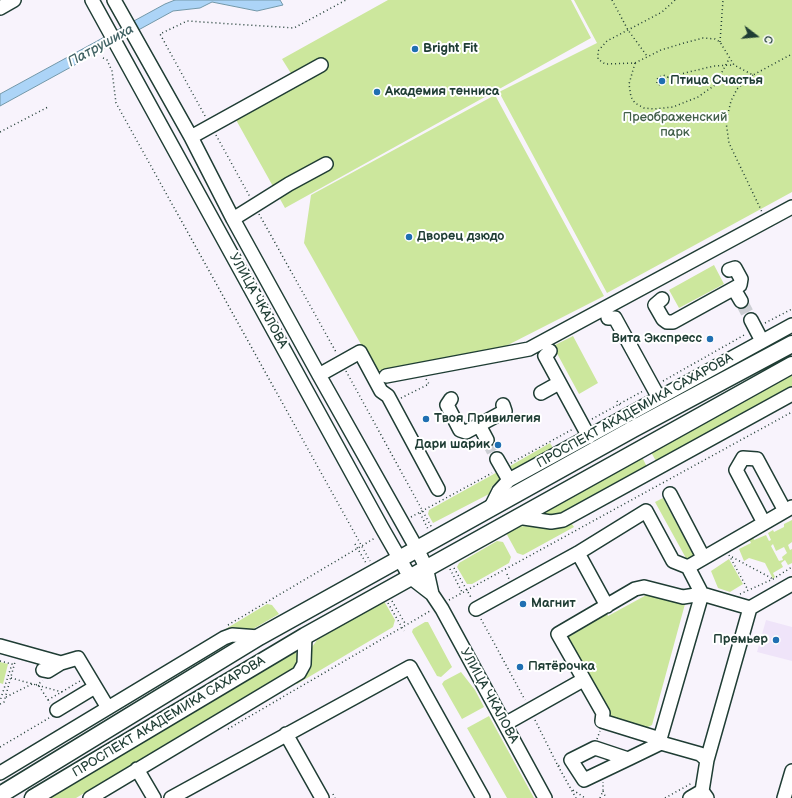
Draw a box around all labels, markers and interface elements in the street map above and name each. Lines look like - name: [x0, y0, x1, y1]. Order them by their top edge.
- north arrow: [736, 16, 776, 56]
- water label: Патрушиха: [65, 21, 137, 71]
- text: С: [761, 34, 775, 45]
- place label: Bright Fit: [423, 41, 478, 57]
- marker: Bright Fit: [410, 44, 420, 54]
- place label: Птица Счастья: [670, 73, 763, 89]
- marker: Птица Счастья: [657, 76, 667, 86]
- place label: Академия тенниса: [385, 84, 499, 100]
- marker: Академия тенниса: [372, 87, 382, 97]
- park label: Преображенский парк: [623, 110, 727, 141]
- place label: Дворец дзюдо: [417, 229, 504, 245]
- marker: Дворец дзюдо: [404, 232, 414, 242]
- street label: УЛИЦА ЧКАЛОВА: [225, 251, 291, 351]
- place label: Вита Экспресс: [611, 331, 702, 347]
- marker: Вита Экспресс: [705, 334, 715, 344]
- street label: ПРОСПЕКТ АКАДЕМИКА САХАРОВА: [534, 350, 736, 472]
- place label: Твоя Привилегия: [434, 411, 541, 427]
- marker: Твоя Привилегия: [421, 414, 431, 424]
- place label: Дари шарик: [415, 437, 490, 453]
- marker: Дари шарик: [493, 440, 503, 450]
- place label: Магнит: [531, 596, 576, 612]
- marker: Магнит: [518, 599, 528, 609]
- place label: Премьер: [713, 632, 768, 648]
- marker: Премьер: [771, 635, 781, 645]
- street label: УЛИЦА ЧКАЛОВА: [456, 646, 522, 746]
- street label: ПРОСПЕКТ АКАДЕМИКА САХАРОВА: [70, 653, 268, 781]
- place label: Пятёрочка: [528, 659, 595, 675]
- marker: Пятёрочка: [515, 662, 525, 672]

